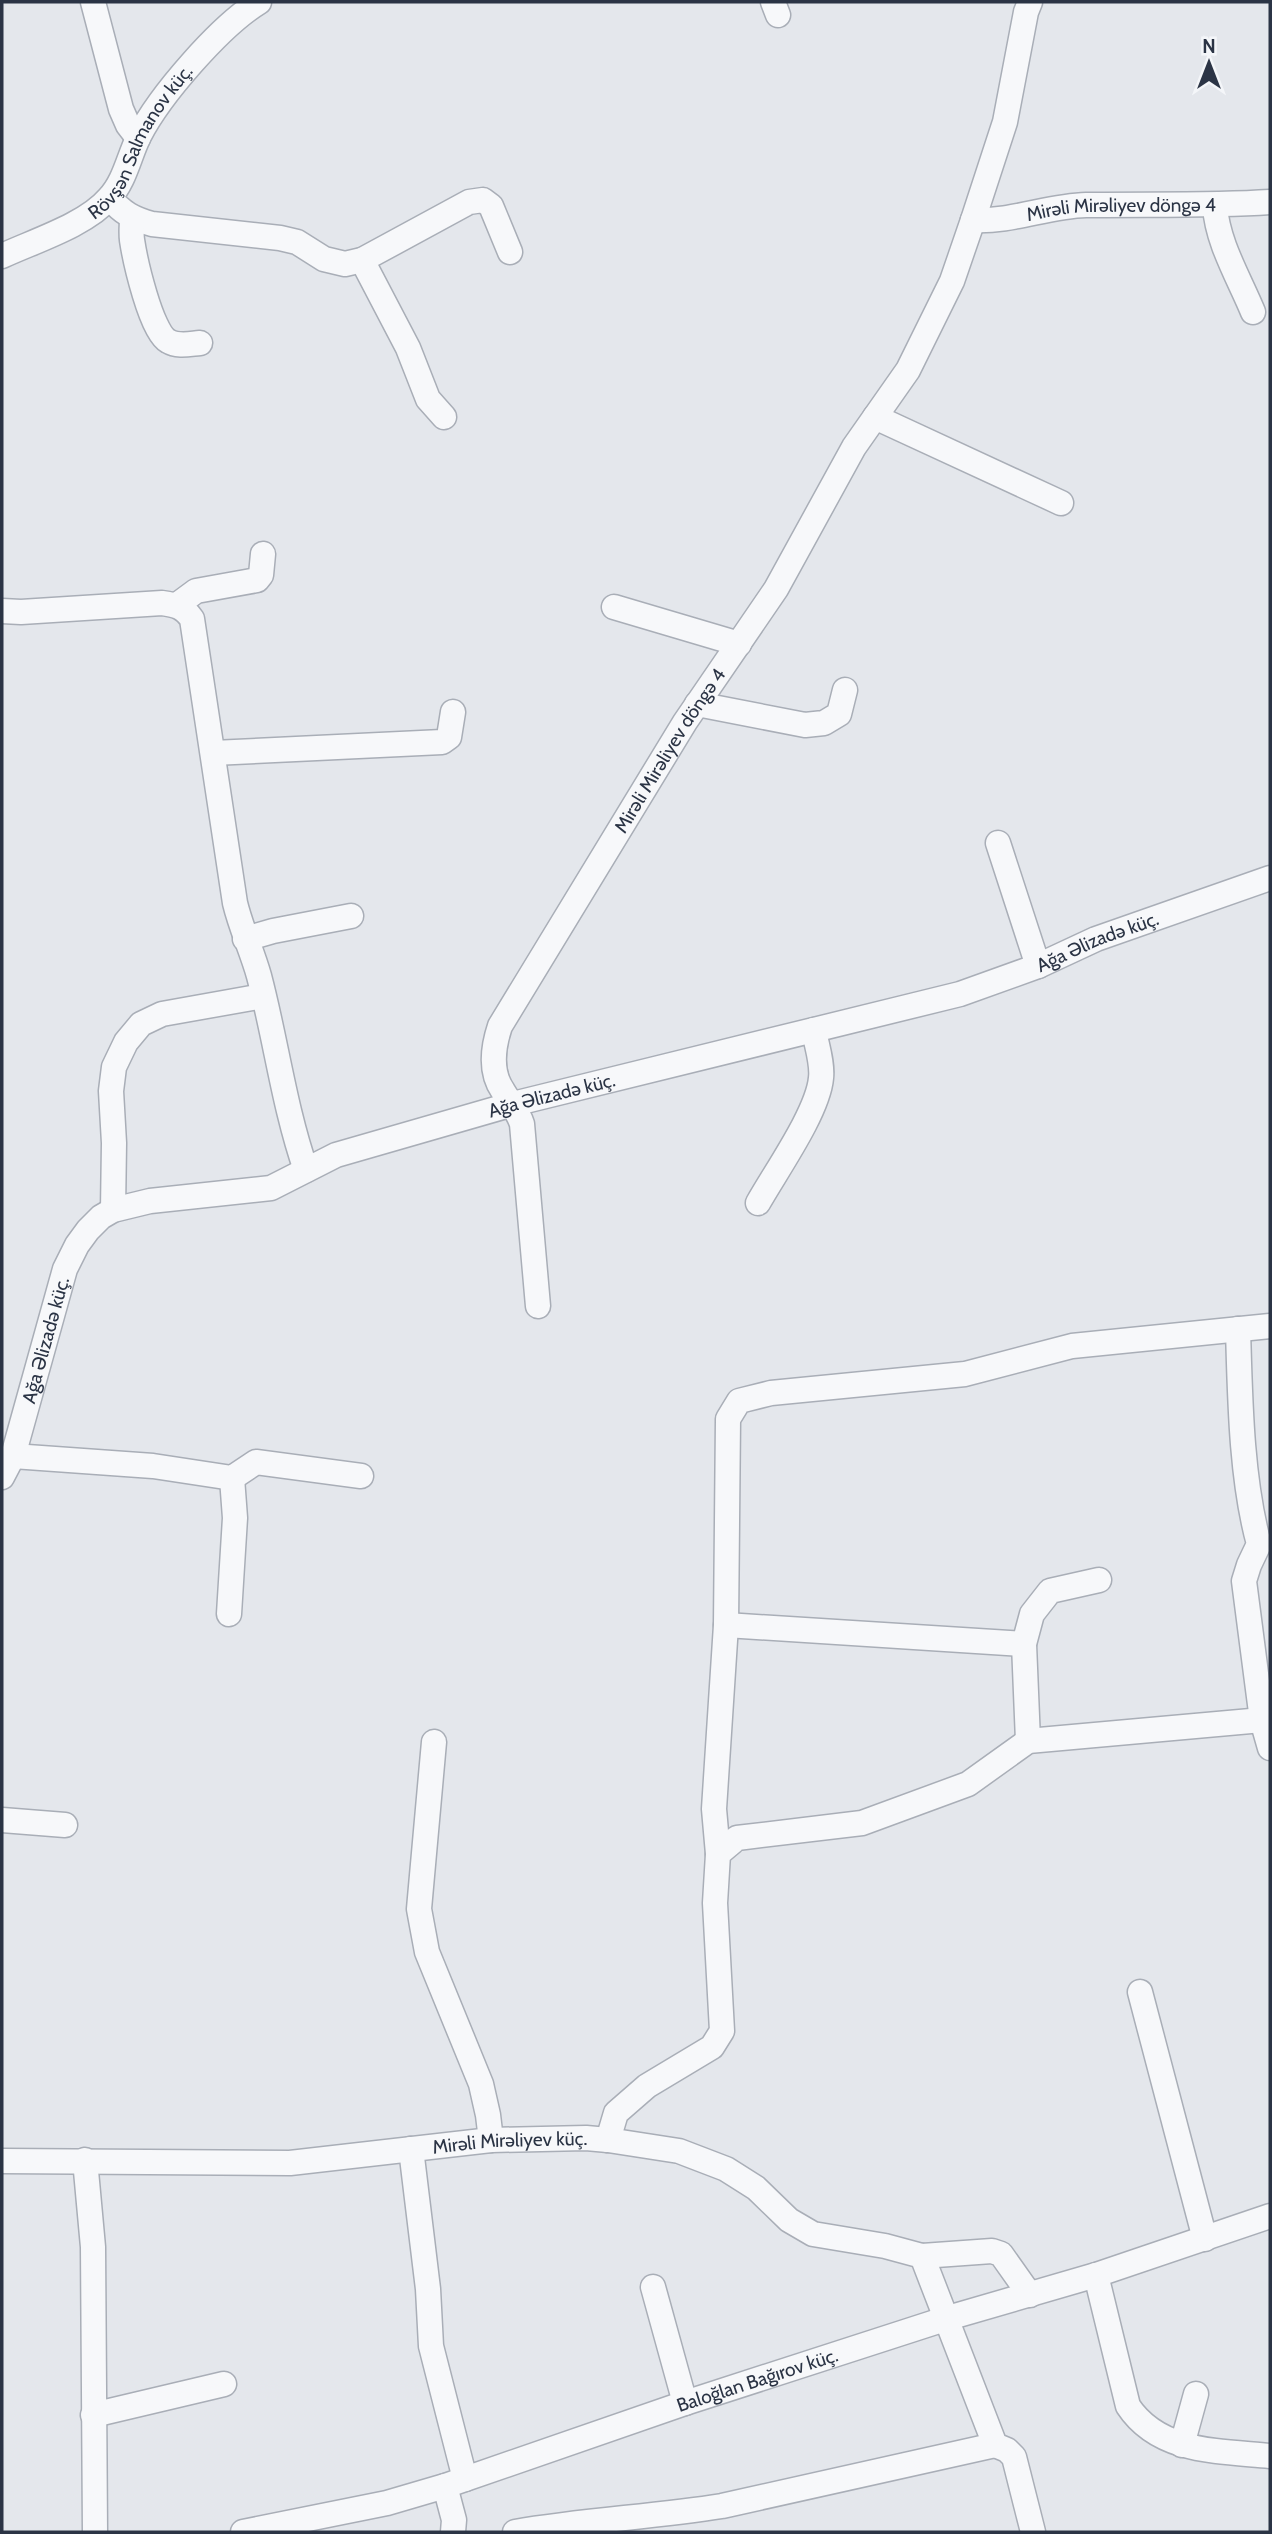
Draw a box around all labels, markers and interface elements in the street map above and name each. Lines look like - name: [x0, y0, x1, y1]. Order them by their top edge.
- north arrow: [1174, 28, 1244, 98]
- text: N: [1202, 35, 1216, 58]
- street label: Rövşən Salmanov küç.: [83, 60, 197, 224]
- street label: Mirəli Mirəliyev döngə 4: [1024, 193, 1216, 226]
- street label: Mirəli Mirəliyev döngə 4: [609, 664, 730, 837]
- street label: Ağa Əlizadə küç.: [1033, 907, 1162, 977]
- street label: Ağa Əlizadə küç.: [486, 1068, 618, 1123]
- street label: Ağa Əlizadə küç.: [17, 1274, 74, 1406]
- street label: Mirəli Mirəliyev küç.: [431, 2127, 587, 2159]
- street label: Baloğlan Bağırov küç.: [674, 2343, 841, 2417]

